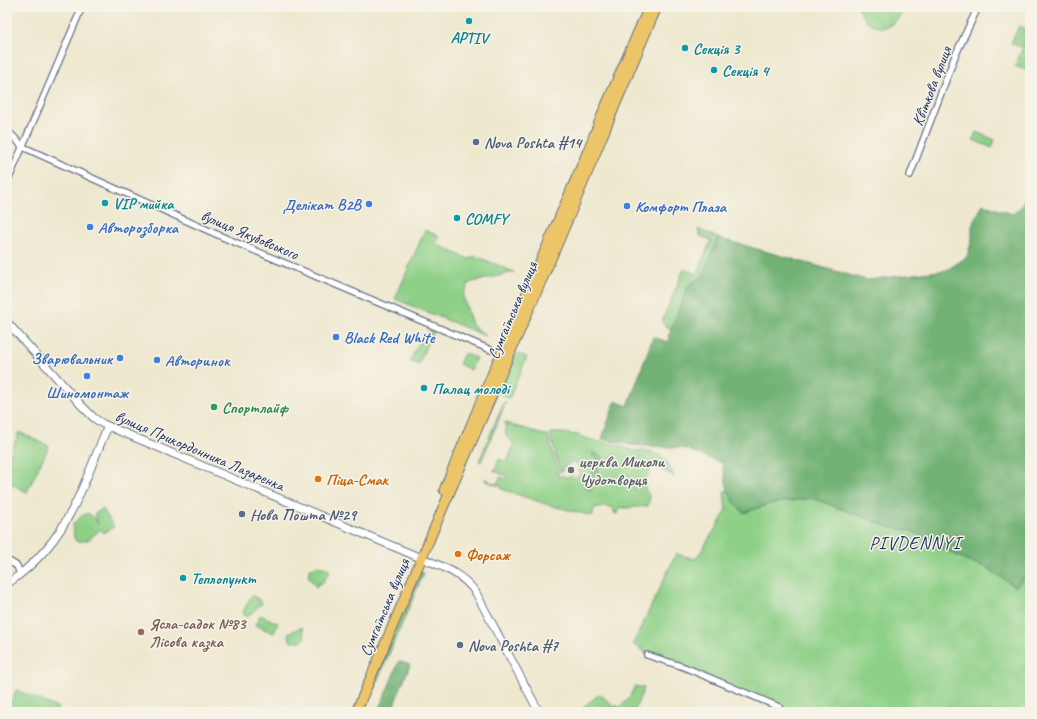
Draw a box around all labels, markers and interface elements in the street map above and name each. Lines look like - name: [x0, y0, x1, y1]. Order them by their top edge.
- marker: APTIV: [464, 16, 474, 26]
- place label: APTIV: [450, 28, 491, 48]
- place label: Секція 3: [693, 39, 741, 59]
- marker: Секція 3: [680, 43, 690, 53]
- street label: Квіткова вулиця: [908, 43, 957, 129]
- place label: Секція 4: [722, 61, 770, 81]
- marker: Секція 4: [709, 65, 719, 75]
- place label: Nova Poshta #14: [484, 133, 583, 153]
- marker: Nova Poshta #14: [471, 137, 481, 147]
- place label: VIP мийка: [113, 194, 175, 214]
- place label: Делікат B2B: [283, 195, 363, 215]
- place label: Комфорт Плаза: [635, 197, 728, 217]
- marker: VIP мийка: [100, 198, 110, 208]
- marker: Делікат B2B: [364, 199, 374, 209]
- marker: Комфорт Плаза: [622, 201, 632, 211]
- street label: вулиця Якубовського: [198, 205, 303, 265]
- place label: COMFY: [465, 209, 511, 229]
- marker: COMFY: [452, 213, 462, 223]
- place label: Авторозборка: [98, 218, 180, 238]
- marker: Авторозборка: [85, 222, 95, 232]
- street label: Сумгаїтська вулиця: [483, 257, 543, 362]
- place label: Black Red White: [344, 328, 436, 348]
- marker: Black Red White: [331, 332, 341, 342]
- place label: Зварювальник: [31, 349, 114, 369]
- place label: Авторинок: [165, 351, 231, 371]
- marker: Зварювальник: [115, 353, 125, 363]
- marker: Авторинок: [152, 355, 162, 365]
- marker: Шиномонтаж: [82, 371, 92, 381]
- place label: Палац молоді: [432, 379, 511, 399]
- place label: Шиномонтаж: [46, 383, 130, 403]
- marker: Палац молоді: [419, 383, 429, 393]
- place label: Спортлайф: [222, 398, 290, 418]
- marker: Спортлайф: [209, 402, 219, 412]
- street label: вулиця Прикордонника Лазаренка: [112, 406, 288, 496]
- place label: церква Миколи Чудотворця: [579, 452, 666, 490]
- marker: церква Миколи Чудотворця: [566, 465, 576, 475]
- place label: Піца-Смак: [326, 470, 390, 490]
- marker: Піца-Смак: [313, 474, 323, 484]
- place label: Нова Пошта №29: [250, 505, 358, 525]
- marker: Нова Пошта №29: [237, 509, 247, 519]
- district label: PIVDENNYI: [869, 532, 963, 554]
- place label: Форсаж: [466, 545, 511, 565]
- marker: Форсаж: [453, 549, 463, 559]
- street label: Сумгаїтська вулиця: [355, 554, 415, 659]
- place label: Теплопункт: [191, 569, 257, 589]
- marker: Теплопункт: [178, 573, 188, 583]
- place label: Ясла-садок №83 Лісова казка: [149, 614, 247, 652]
- marker: Ясла-садок №83 Лісова казка: [136, 627, 146, 637]
- place label: Nova Poshta #7: [468, 636, 560, 656]
- marker: Nova Poshta #7: [455, 640, 465, 650]

